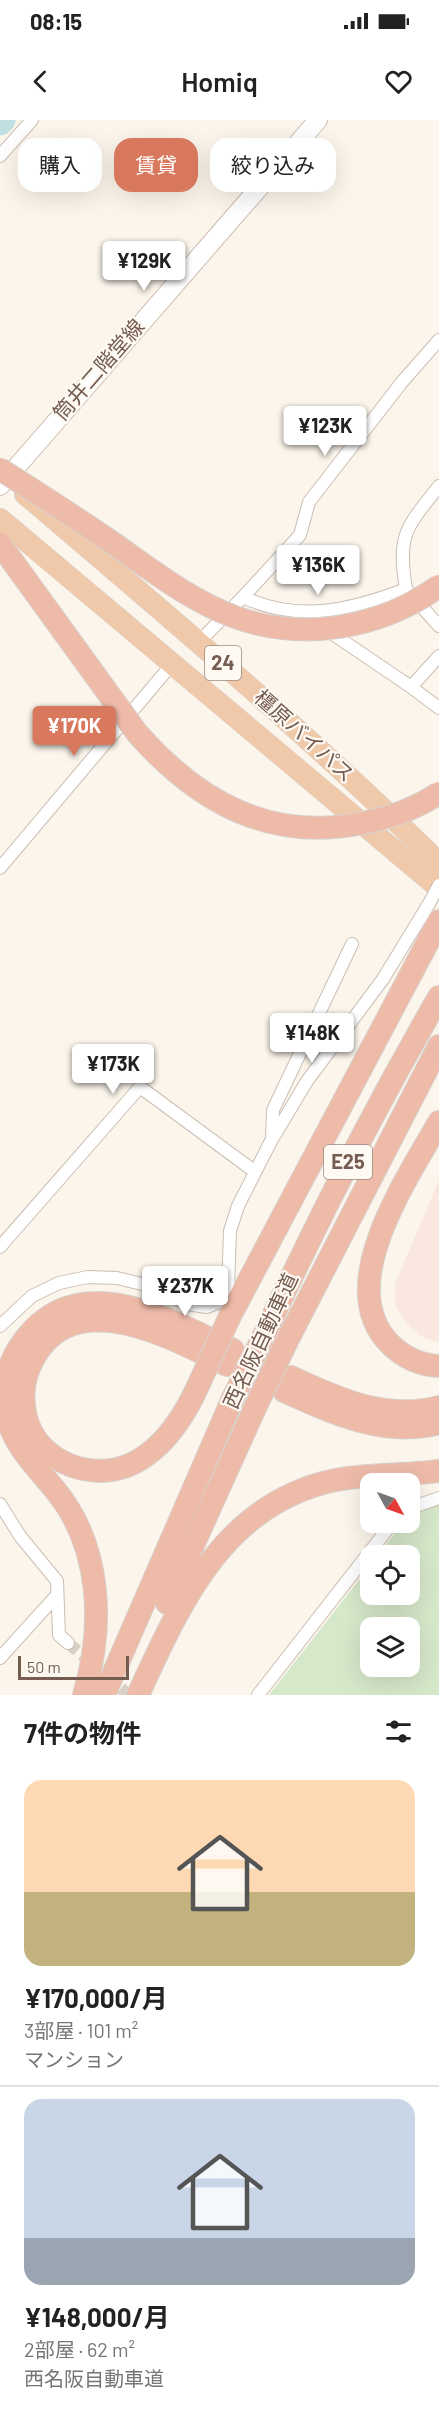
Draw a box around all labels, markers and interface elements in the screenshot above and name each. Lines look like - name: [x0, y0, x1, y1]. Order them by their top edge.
- text: 08:15: [30, 8, 82, 34]
- icon: back: [24, 65, 57, 98]
- text: Homiq: [181, 65, 258, 97]
- icon: heart: [382, 65, 415, 98]
- chip: 購入: [18, 138, 102, 192]
- chip: 賃貸: [114, 138, 198, 192]
- chip: 絞り込み: [210, 138, 336, 192]
- pin: ¥129K: [102, 241, 186, 292]
- text: ¥129K: [116, 248, 172, 272]
- street label: 筒井二階堂線: [47, 313, 149, 425]
- pin: ¥123K: [283, 406, 367, 457]
- text: ¥123K: [297, 413, 353, 437]
- pin: ¥136K: [276, 545, 360, 596]
- text: ¥136K: [291, 552, 345, 576]
- road number: 24: [205, 646, 241, 680]
- street label: 橿原バイパス: [250, 684, 360, 786]
- pin: ¥170K: [32, 706, 116, 757]
- text: ¥170K: [47, 713, 101, 737]
- pin: ¥148K: [270, 1013, 354, 1064]
- text: ¥148K: [284, 1020, 340, 1044]
- pin: ¥173K: [71, 1044, 155, 1095]
- text: ¥173K: [86, 1051, 140, 1075]
- road number: E25: [324, 1145, 372, 1179]
- pin: ¥237K: [143, 1266, 227, 1317]
- street label: 西名阪自動車道: [217, 1268, 302, 1412]
- text: ¥237K: [156, 1273, 214, 1297]
- north arrow: [360, 1473, 420, 1533]
- map controls: [360, 1473, 420, 1677]
- button: locate: [360, 1545, 420, 1605]
- button: layers: [360, 1617, 420, 1677]
- scale bar: [18, 1653, 129, 1680]
- text: 50 m: [27, 1657, 61, 1676]
- icon: filters: [382, 1715, 415, 1748]
- text: 7件の物件: [24, 1717, 141, 1748]
- icon: home: [166, 1819, 274, 1927]
- text: ¥170,000/月: [24, 1982, 168, 2013]
- text: 3部屋 · 101 m²: [24, 2018, 138, 2042]
- text: マンション: [24, 2047, 124, 2071]
- icon: home: [166, 2138, 274, 2246]
- text: ¥148,000/月: [24, 2301, 170, 2332]
- text: 2部屋 · 62 m²: [24, 2337, 135, 2361]
- text: 西名阪自動車道: [24, 2366, 164, 2390]

